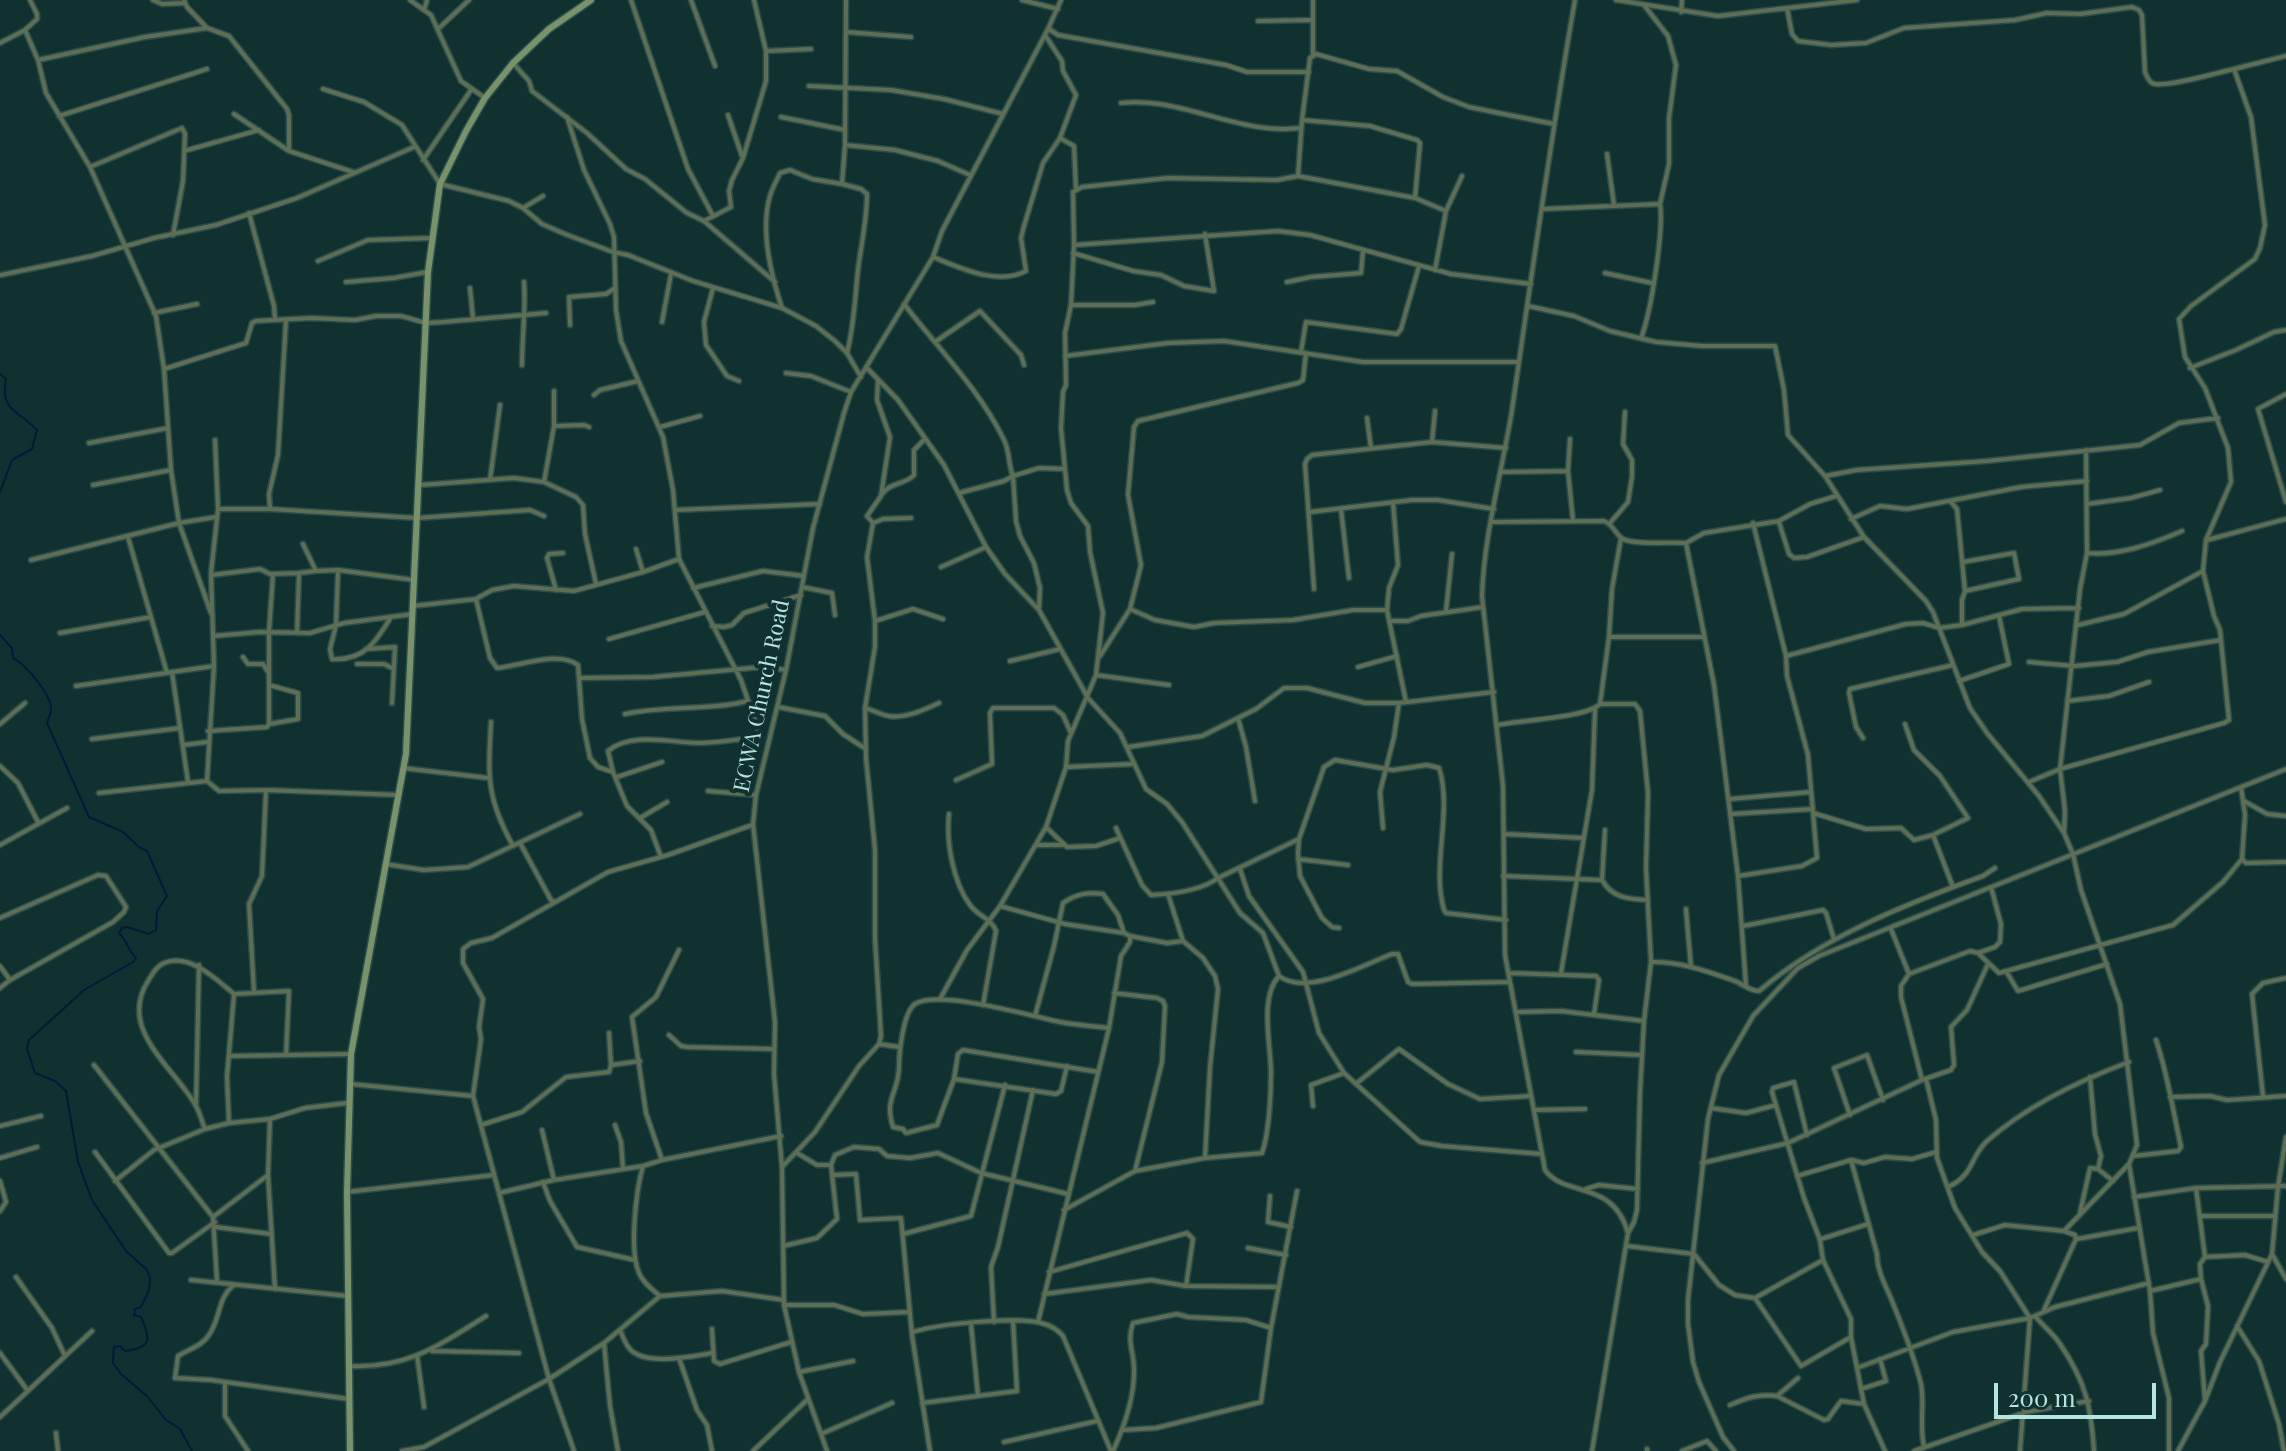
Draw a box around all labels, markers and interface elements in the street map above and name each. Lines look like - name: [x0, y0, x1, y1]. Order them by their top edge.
- street label: ECWA Church Road: [729, 597, 795, 795]
- scale bar: [1998, 1367, 2160, 1417]
- text: 200 m: [2008, 1381, 2076, 1413]

